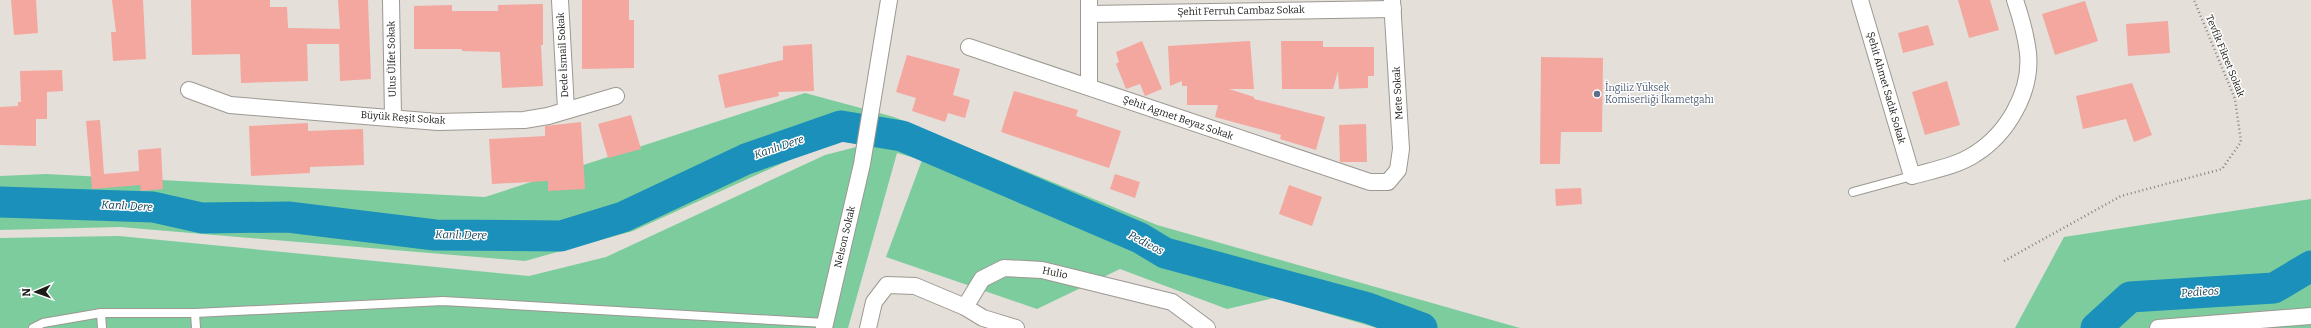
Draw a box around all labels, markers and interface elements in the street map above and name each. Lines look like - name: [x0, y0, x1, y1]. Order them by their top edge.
- street label: Şehit Ferruh Cambaz Sokak: [1177, 4, 1305, 18]
- street label: Dede İsmail Sokak: [553, 12, 571, 98]
- street label: Tevfik Fikret Sokak: [2203, 13, 2247, 99]
- street label: Ulus Ülfet Sokak: [384, 20, 399, 97]
- street label: Şehit Ahmet Sadık Sokak: [1864, 31, 1908, 146]
- street label: Mete Sokak: [1391, 66, 1405, 120]
- place label: İngiliz Yüksek Komiserliği İkametgahı: [1605, 80, 1714, 106]
- marker: İngiliz Yüksek Komiserliği İkametgahı: [1592, 89, 1602, 99]
- street label: Şehit Agmet Beyaz Sokak: [1121, 93, 1235, 143]
- street label: Büyük Reşit Sokak: [360, 109, 446, 127]
- water label: Kanlı Dere: [752, 132, 806, 162]
- water label: Kanlı Dere: [101, 198, 154, 214]
- street label: Nelson Sokak: [832, 205, 858, 269]
- water label: Kanlı Dere: [435, 228, 487, 242]
- water label: Pedieos: [1126, 228, 1166, 258]
- street label: Hulio: [1041, 264, 1069, 282]
- north arrow: [16, 272, 56, 312]
- water label: Pedieos: [2180, 284, 2220, 300]
- text: N: [20, 287, 33, 297]

